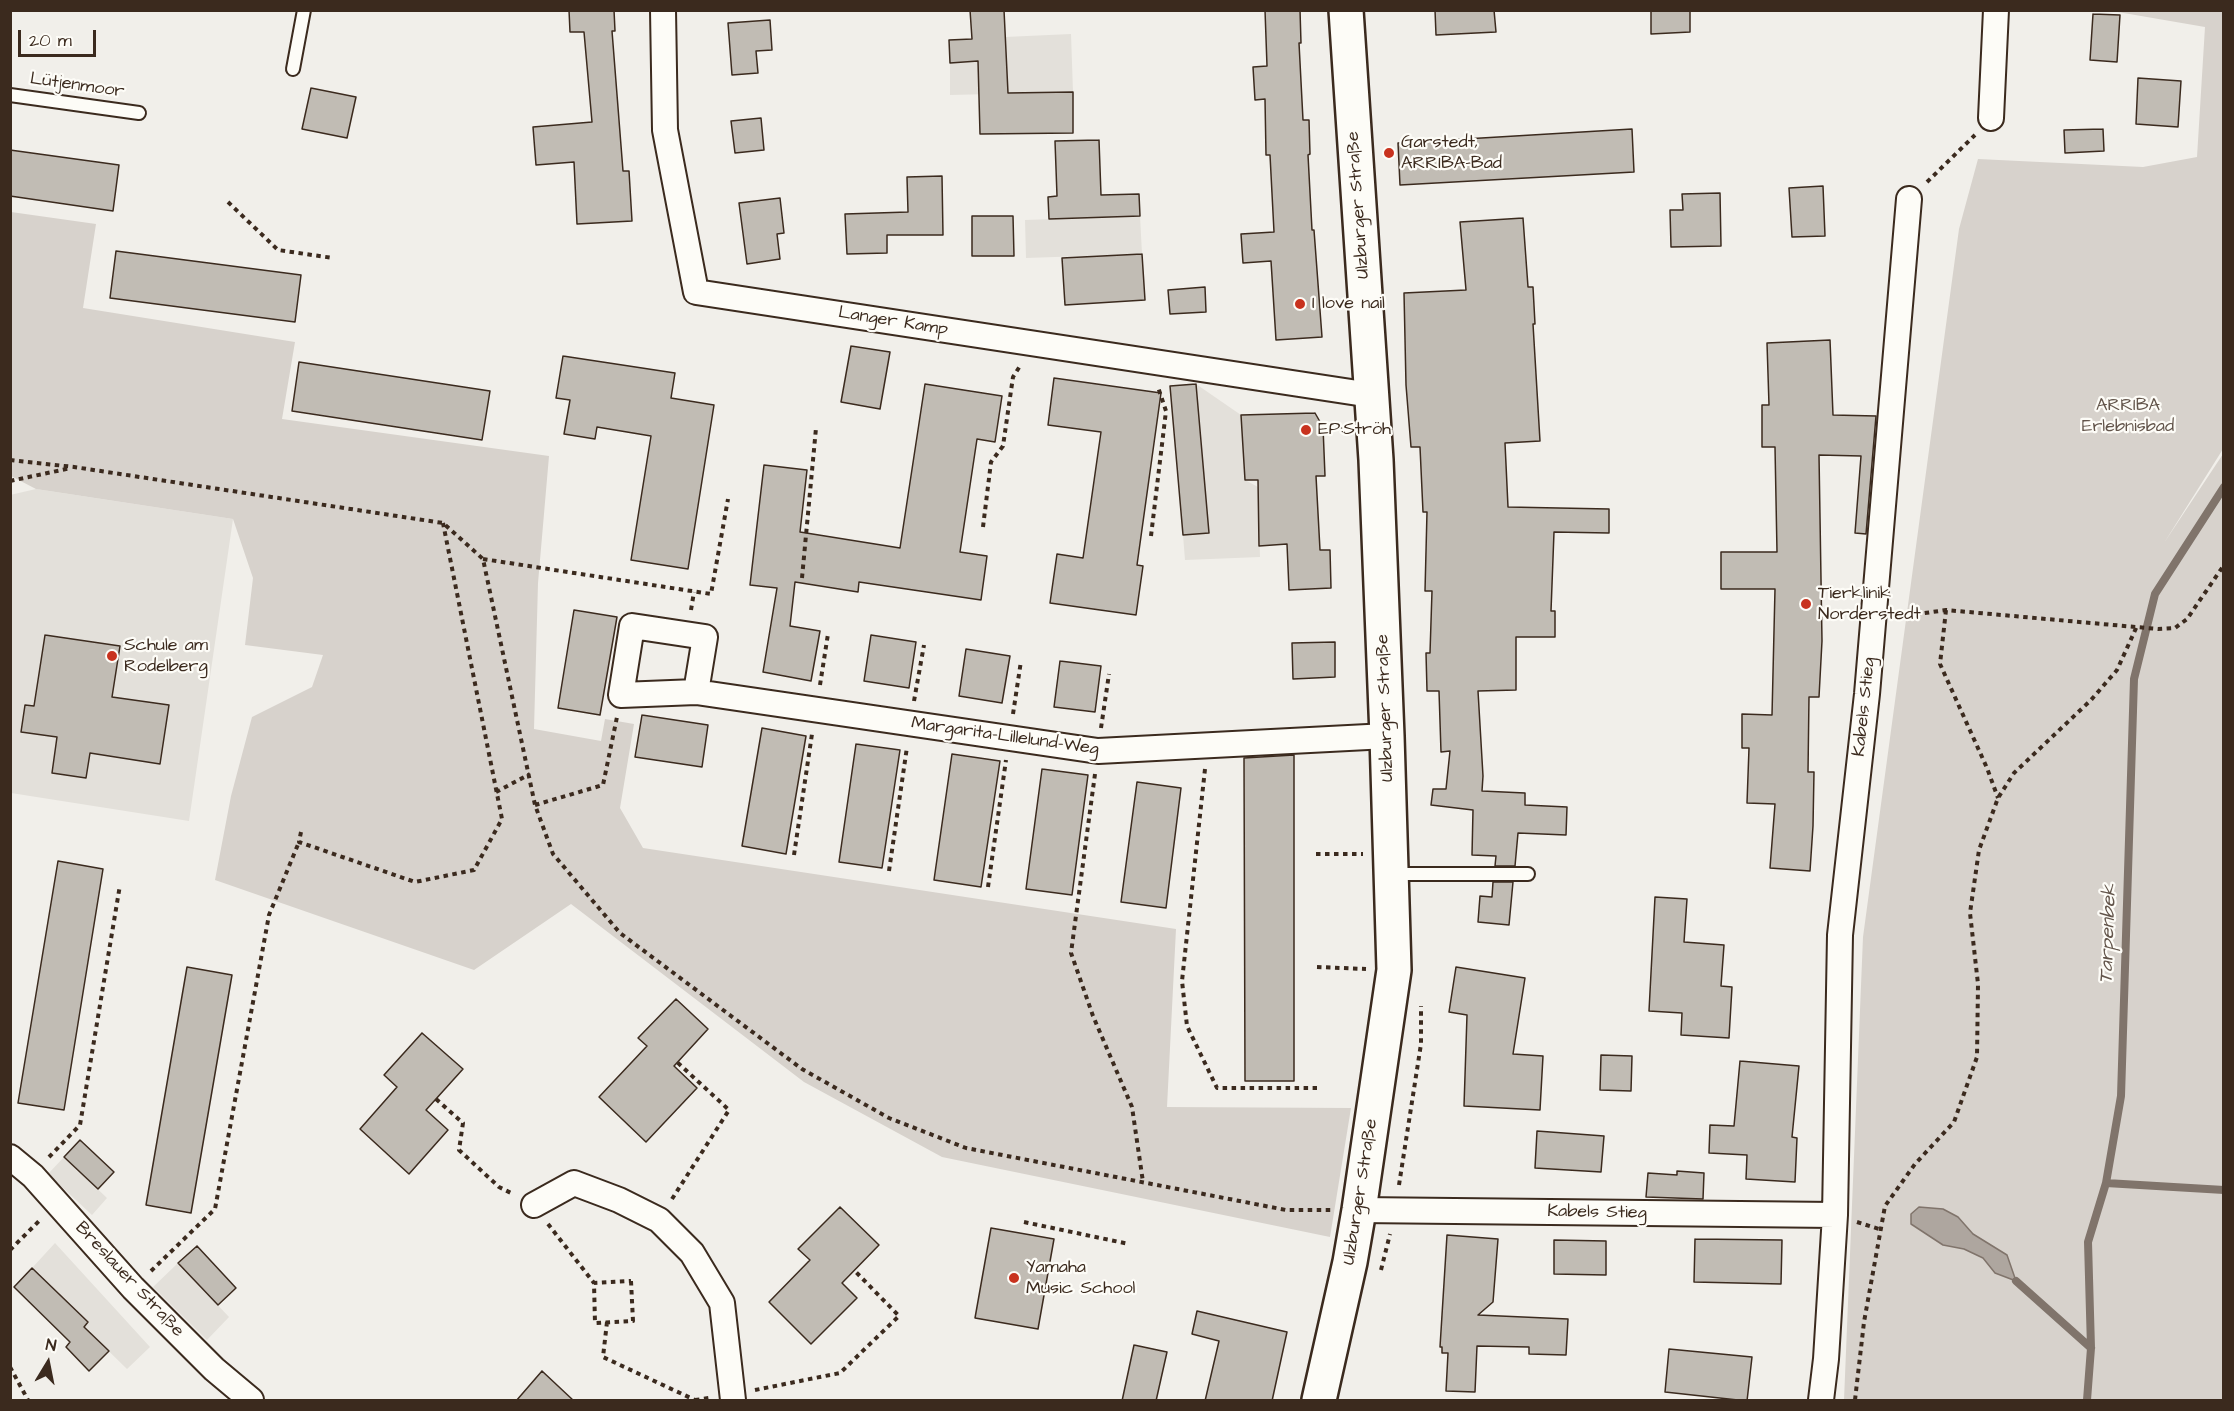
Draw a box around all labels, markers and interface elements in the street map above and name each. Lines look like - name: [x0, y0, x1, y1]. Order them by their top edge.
- scale bar: [21, 18, 99, 56]
- text: 20 m: [29, 28, 72, 53]
- street label: Lütjenmoor: [28, 69, 126, 103]
- street label: Ulzburger Straße: [1343, 131, 1375, 279]
- place label: Garstedt, ARRIBA-Bad: [1401, 132, 1502, 174]
- marker: Garstedt, ARRIBA-Bad: [1382, 146, 1396, 160]
- place label: I love nail: [1312, 293, 1385, 315]
- marker: I love nail: [1293, 297, 1307, 311]
- street label: Langer Kamp: [837, 303, 949, 341]
- park label: ARRIBA Erlebnisbad: [2082, 395, 2174, 438]
- place label: EP:Ströh: [1318, 419, 1391, 441]
- marker: EP:Ströh: [1299, 423, 1313, 437]
- place label: Tierklinik Norderstedt: [1818, 583, 1921, 626]
- marker: Tierklinik Norderstedt: [1799, 597, 1813, 611]
- street label: Ulzburger Straße: [1373, 634, 1399, 782]
- place label: Schule am Rodelberg: [124, 635, 208, 678]
- marker: Schule am Rodelberg: [105, 649, 119, 663]
- street label: Kabels Stieg: [1849, 656, 1881, 758]
- street label: Margarita-Lillelund-Weg: [910, 713, 1100, 761]
- water label: Tarpenbek: [2095, 884, 2123, 984]
- street label: Ulzburger Straße: [1339, 1117, 1383, 1267]
- street label: Kabels Stieg: [1547, 1201, 1647, 1225]
- street label: Breslauer Straße: [70, 1218, 188, 1342]
- place label: Yamaha Music School: [1026, 1257, 1135, 1300]
- marker: Yamaha Music School: [1007, 1271, 1021, 1285]
- north arrow: [18, 1333, 78, 1393]
- text: N: [44, 1334, 58, 1357]

